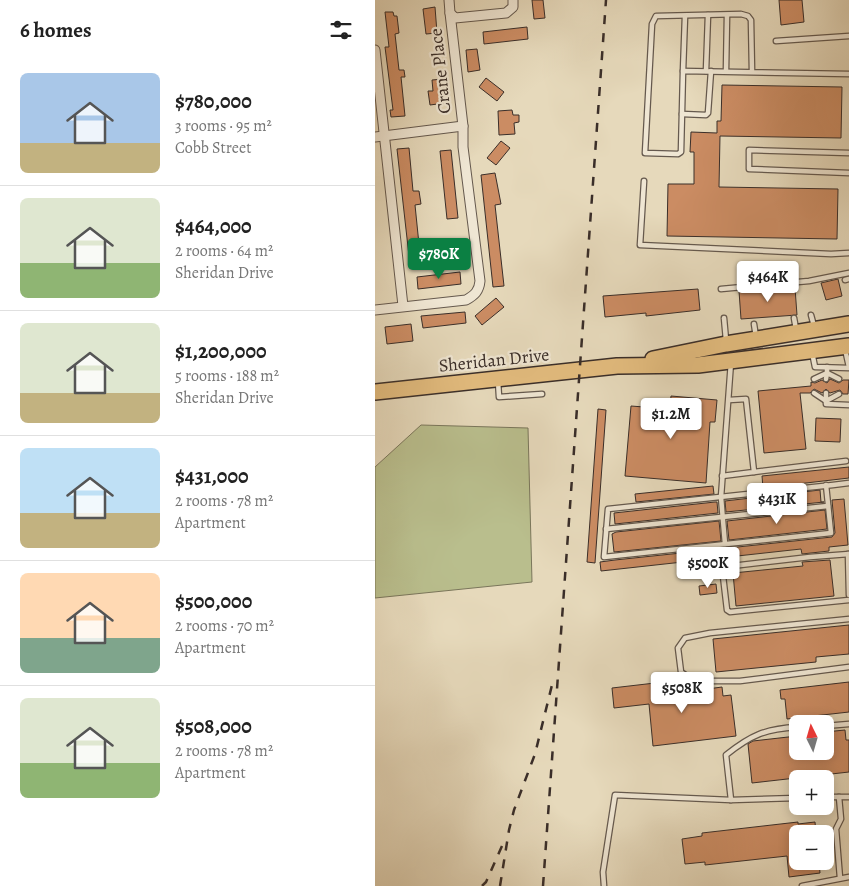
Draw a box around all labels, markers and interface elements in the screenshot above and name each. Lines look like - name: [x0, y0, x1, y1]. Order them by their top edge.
- text: 6 homes: [20, 16, 92, 44]
- icon: filters: [327, 16, 355, 44]
- street label: Crane Place: [424, 27, 456, 115]
- text: $780,000: [175, 87, 252, 115]
- icon: home: [60, 93, 120, 153]
- text: 3 rooms · 95 m²: [175, 115, 272, 137]
- text: Cobb Street: [175, 137, 251, 159]
- text: $464,000: [175, 212, 252, 240]
- icon: home: [60, 218, 120, 278]
- pin: $780K: [404, 238, 474, 280]
- text: 2 rooms · 64 m²: [175, 240, 273, 262]
- text: $780K: [419, 243, 459, 265]
- pin: $464K: [733, 260, 803, 303]
- text: Sheridan Drive: [175, 262, 274, 284]
- text: $464K: [748, 266, 788, 288]
- text: $1,200,000: [175, 337, 267, 365]
- street label: Sheridan Drive: [438, 342, 550, 378]
- icon: home: [60, 343, 120, 403]
- text: 5 rooms · 188 m²: [175, 365, 279, 387]
- text: Sheridan Drive: [175, 387, 274, 409]
- pin: $1.2M: [636, 398, 706, 440]
- text: $1.2M: [652, 403, 690, 425]
- text: $431,000: [175, 462, 249, 490]
- icon: home: [60, 468, 120, 528]
- pin: $431K: [742, 482, 812, 525]
- text: $431K: [758, 488, 796, 510]
- text: 2 rooms · 78 m²: [175, 490, 273, 512]
- text: Apartment: [175, 512, 246, 534]
- pin: $500K: [673, 546, 743, 589]
- text: $500K: [688, 552, 728, 574]
- text: $500,000: [175, 587, 252, 615]
- icon: home: [60, 593, 120, 653]
- text: 2 rooms · 70 m²: [175, 615, 274, 637]
- text: Apartment: [175, 637, 246, 659]
- pin: $508K: [647, 672, 717, 714]
- text: $508K: [662, 677, 702, 699]
- text: $508,000: [175, 712, 252, 740]
- north arrow: [789, 715, 834, 760]
- map controls: [789, 715, 834, 870]
- icon: home: [60, 718, 120, 778]
- text: 2 rooms · 78 m²: [175, 740, 273, 762]
- text: Apartment: [175, 762, 246, 784]
- button: +: [789, 770, 834, 815]
- button: −: [789, 825, 834, 870]

